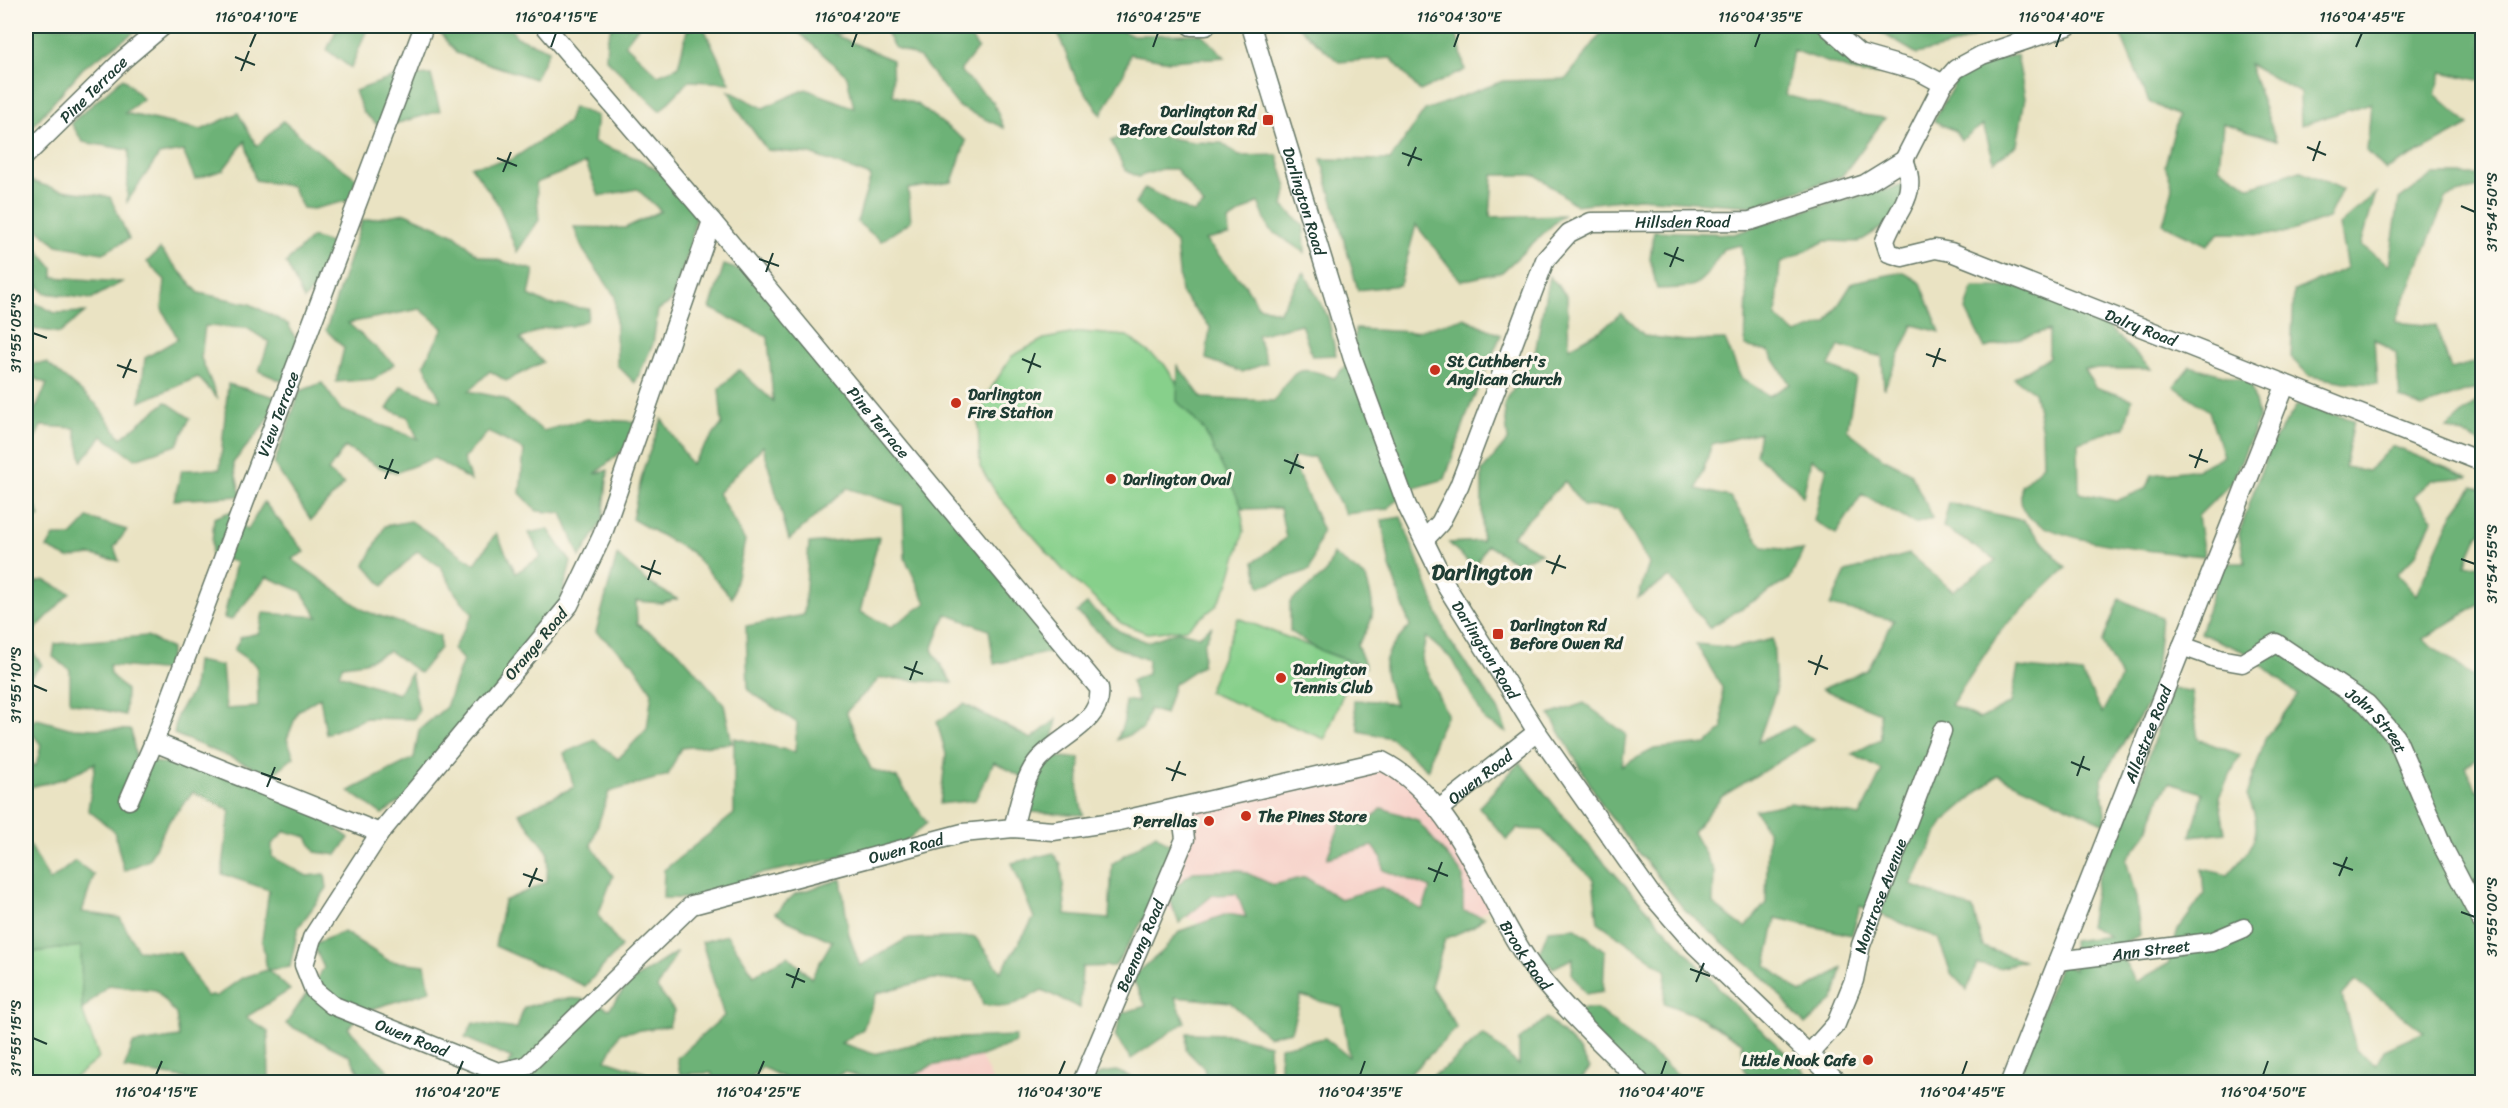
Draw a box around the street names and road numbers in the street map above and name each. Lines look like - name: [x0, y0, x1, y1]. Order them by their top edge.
- street label: Pine Terrace: [52, 48, 134, 130]
- street label: Darlington Road: [1274, 143, 1335, 260]
- street label: Hillsden Road: [1635, 207, 1732, 236]
- street label: Dalry Road: [2101, 300, 2183, 355]
- street label: View Terrace: [248, 367, 307, 461]
- street label: Pine Terrace: [840, 379, 918, 465]
- street label: Darlington Road: [1444, 594, 1529, 706]
- street label: Orange Road: [497, 600, 576, 687]
- street label: John Street: [2339, 678, 2416, 758]
- street label: Allestree Road: [2115, 680, 2180, 788]
- street label: Owen Road: [1441, 741, 1520, 812]
- street label: Owen Road: [865, 824, 948, 872]
- street label: Montrose Avenue: [1845, 834, 1915, 956]
- street label: Beenong Road: [1107, 893, 1173, 997]
- street label: Brook Road: [1492, 914, 1561, 998]
- street label: Ann Street: [2110, 930, 2192, 969]
- street label: Owen Road: [371, 1009, 454, 1066]

